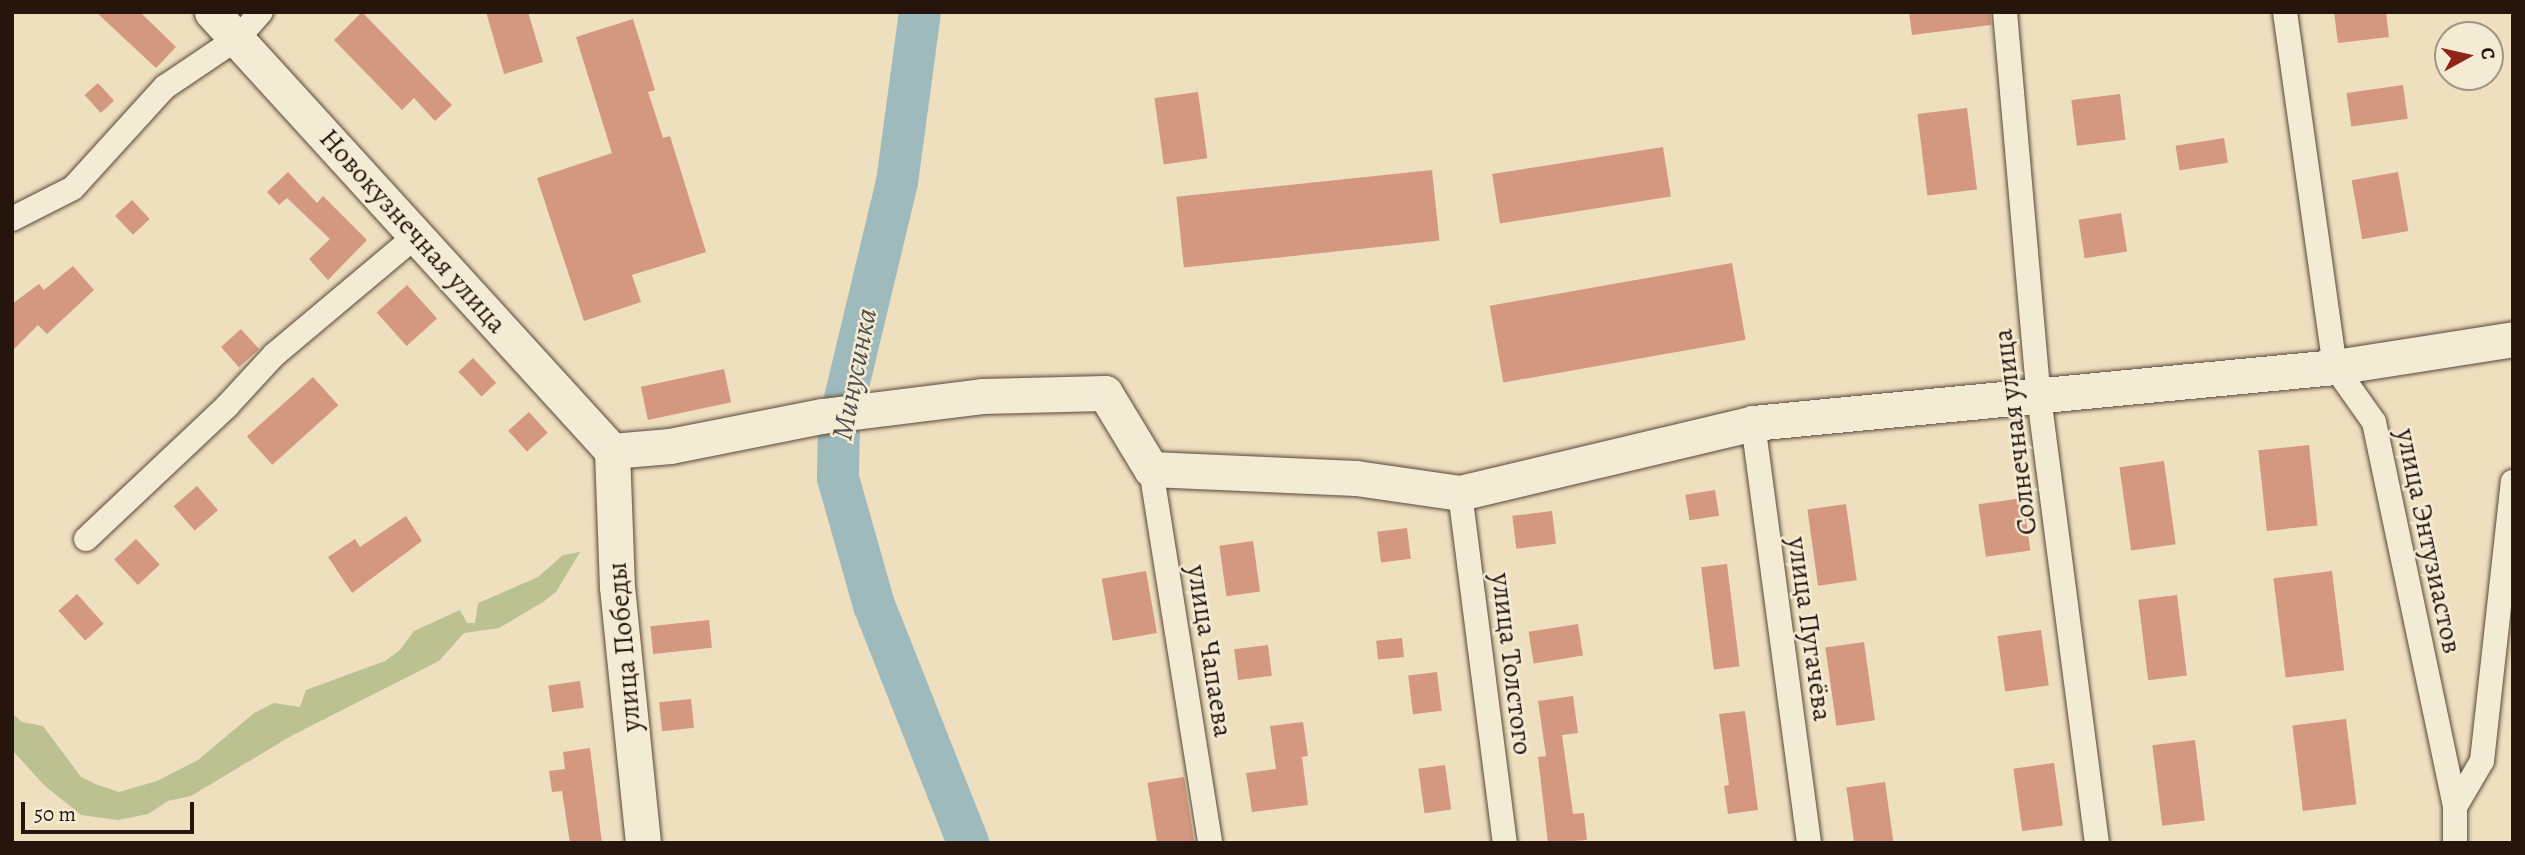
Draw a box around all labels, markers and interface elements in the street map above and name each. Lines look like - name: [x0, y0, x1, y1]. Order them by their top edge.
- north arrow: [2434, 21, 2504, 91]
- text: С: [2474, 46, 2502, 61]
- street label: Новокузнечная улица: [312, 122, 514, 340]
- water label: Минусинка: [824, 305, 884, 443]
- street label: Солнечная улица: [1986, 327, 2044, 537]
- street label: улица Энтузиастов: [2389, 425, 2469, 657]
- street label: улица Пугачёва: [1780, 535, 1840, 723]
- street label: улица Победы: [600, 561, 648, 733]
- street label: улица Чапаева: [1180, 562, 1240, 740]
- street label: улица Толстого: [1484, 571, 1540, 757]
- scale bar: [24, 788, 198, 832]
- text: 50 m: [34, 800, 76, 828]

